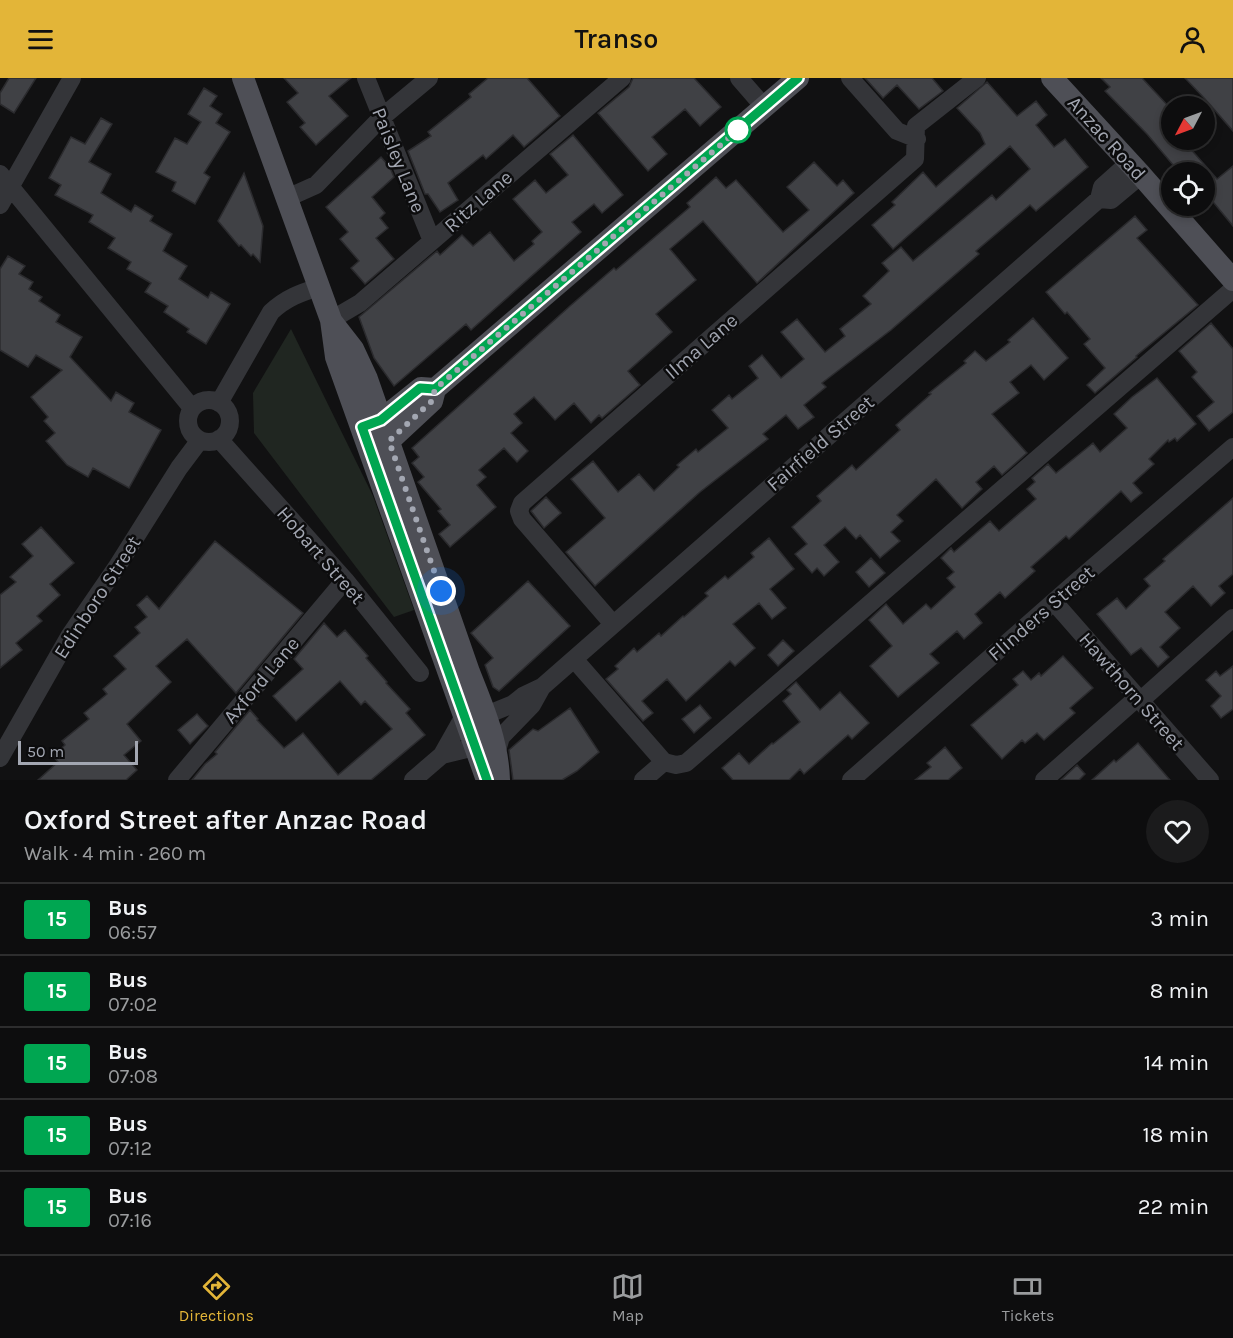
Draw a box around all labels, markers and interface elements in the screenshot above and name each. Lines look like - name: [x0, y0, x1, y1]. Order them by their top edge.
- icon: menu: [24, 23, 57, 56]
- text: Transo: [575, 23, 658, 55]
- icon: person: [1176, 23, 1209, 56]
- street label: Anzac Road: [1063, 92, 1150, 185]
- north arrow: [1161, 96, 1215, 150]
- map controls: [1161, 96, 1215, 216]
- street label: Paisley Lane: [367, 104, 430, 216]
- unlabelled marker: [725, 117, 751, 143]
- button: locate: [1161, 162, 1215, 216]
- street label: Ritz Lane: [440, 166, 517, 237]
- street label: Ilma Lane: [660, 309, 742, 384]
- street label: Fairfield Street: [762, 390, 879, 496]
- street label: Hobart Street: [272, 502, 369, 609]
- street label: Edinboro Street: [49, 531, 146, 663]
- street label: Flinders Street: [983, 561, 1100, 666]
- your location: [426, 576, 456, 606]
- street label: Hawthorn Street: [1074, 628, 1189, 755]
- street label: Axford Lane: [218, 632, 304, 728]
- scale bar: [18, 738, 138, 766]
- text: 50 m: [27, 742, 64, 761]
- button: heart: [1146, 800, 1209, 863]
- text: Oxford Street after Anzac Road: [24, 803, 427, 836]
- text: Walk · 4 min · 260 m: [24, 842, 206, 865]
- text: Bus: [108, 895, 148, 921]
- text: 3 min: [1150, 906, 1209, 932]
- text: 15: [47, 907, 67, 931]
- text: 06:57: [108, 921, 157, 944]
- text: Bus: [108, 967, 148, 993]
- text: 8 min: [1150, 978, 1209, 1004]
- text: 15: [47, 979, 67, 1003]
- text: 07:02: [108, 993, 157, 1016]
- text: Bus: [108, 1039, 148, 1065]
- text: 14 min: [1144, 1050, 1209, 1076]
- text: 15: [47, 1051, 67, 1075]
- text: 07:08: [108, 1065, 158, 1088]
- text: Bus: [108, 1111, 148, 1137]
- text: 18 min: [1143, 1122, 1209, 1148]
- text: 15: [47, 1123, 67, 1147]
- text: 07:12: [108, 1137, 152, 1160]
- text: Bus: [108, 1183, 148, 1209]
- text: 22 min: [1138, 1194, 1209, 1220]
- text: 15: [47, 1195, 67, 1219]
- text: 07:16: [108, 1209, 152, 1232]
- tab: Directions: [179, 1270, 254, 1325]
- tab: Map: [611, 1270, 644, 1325]
- tab: Tickets: [1002, 1270, 1054, 1325]

